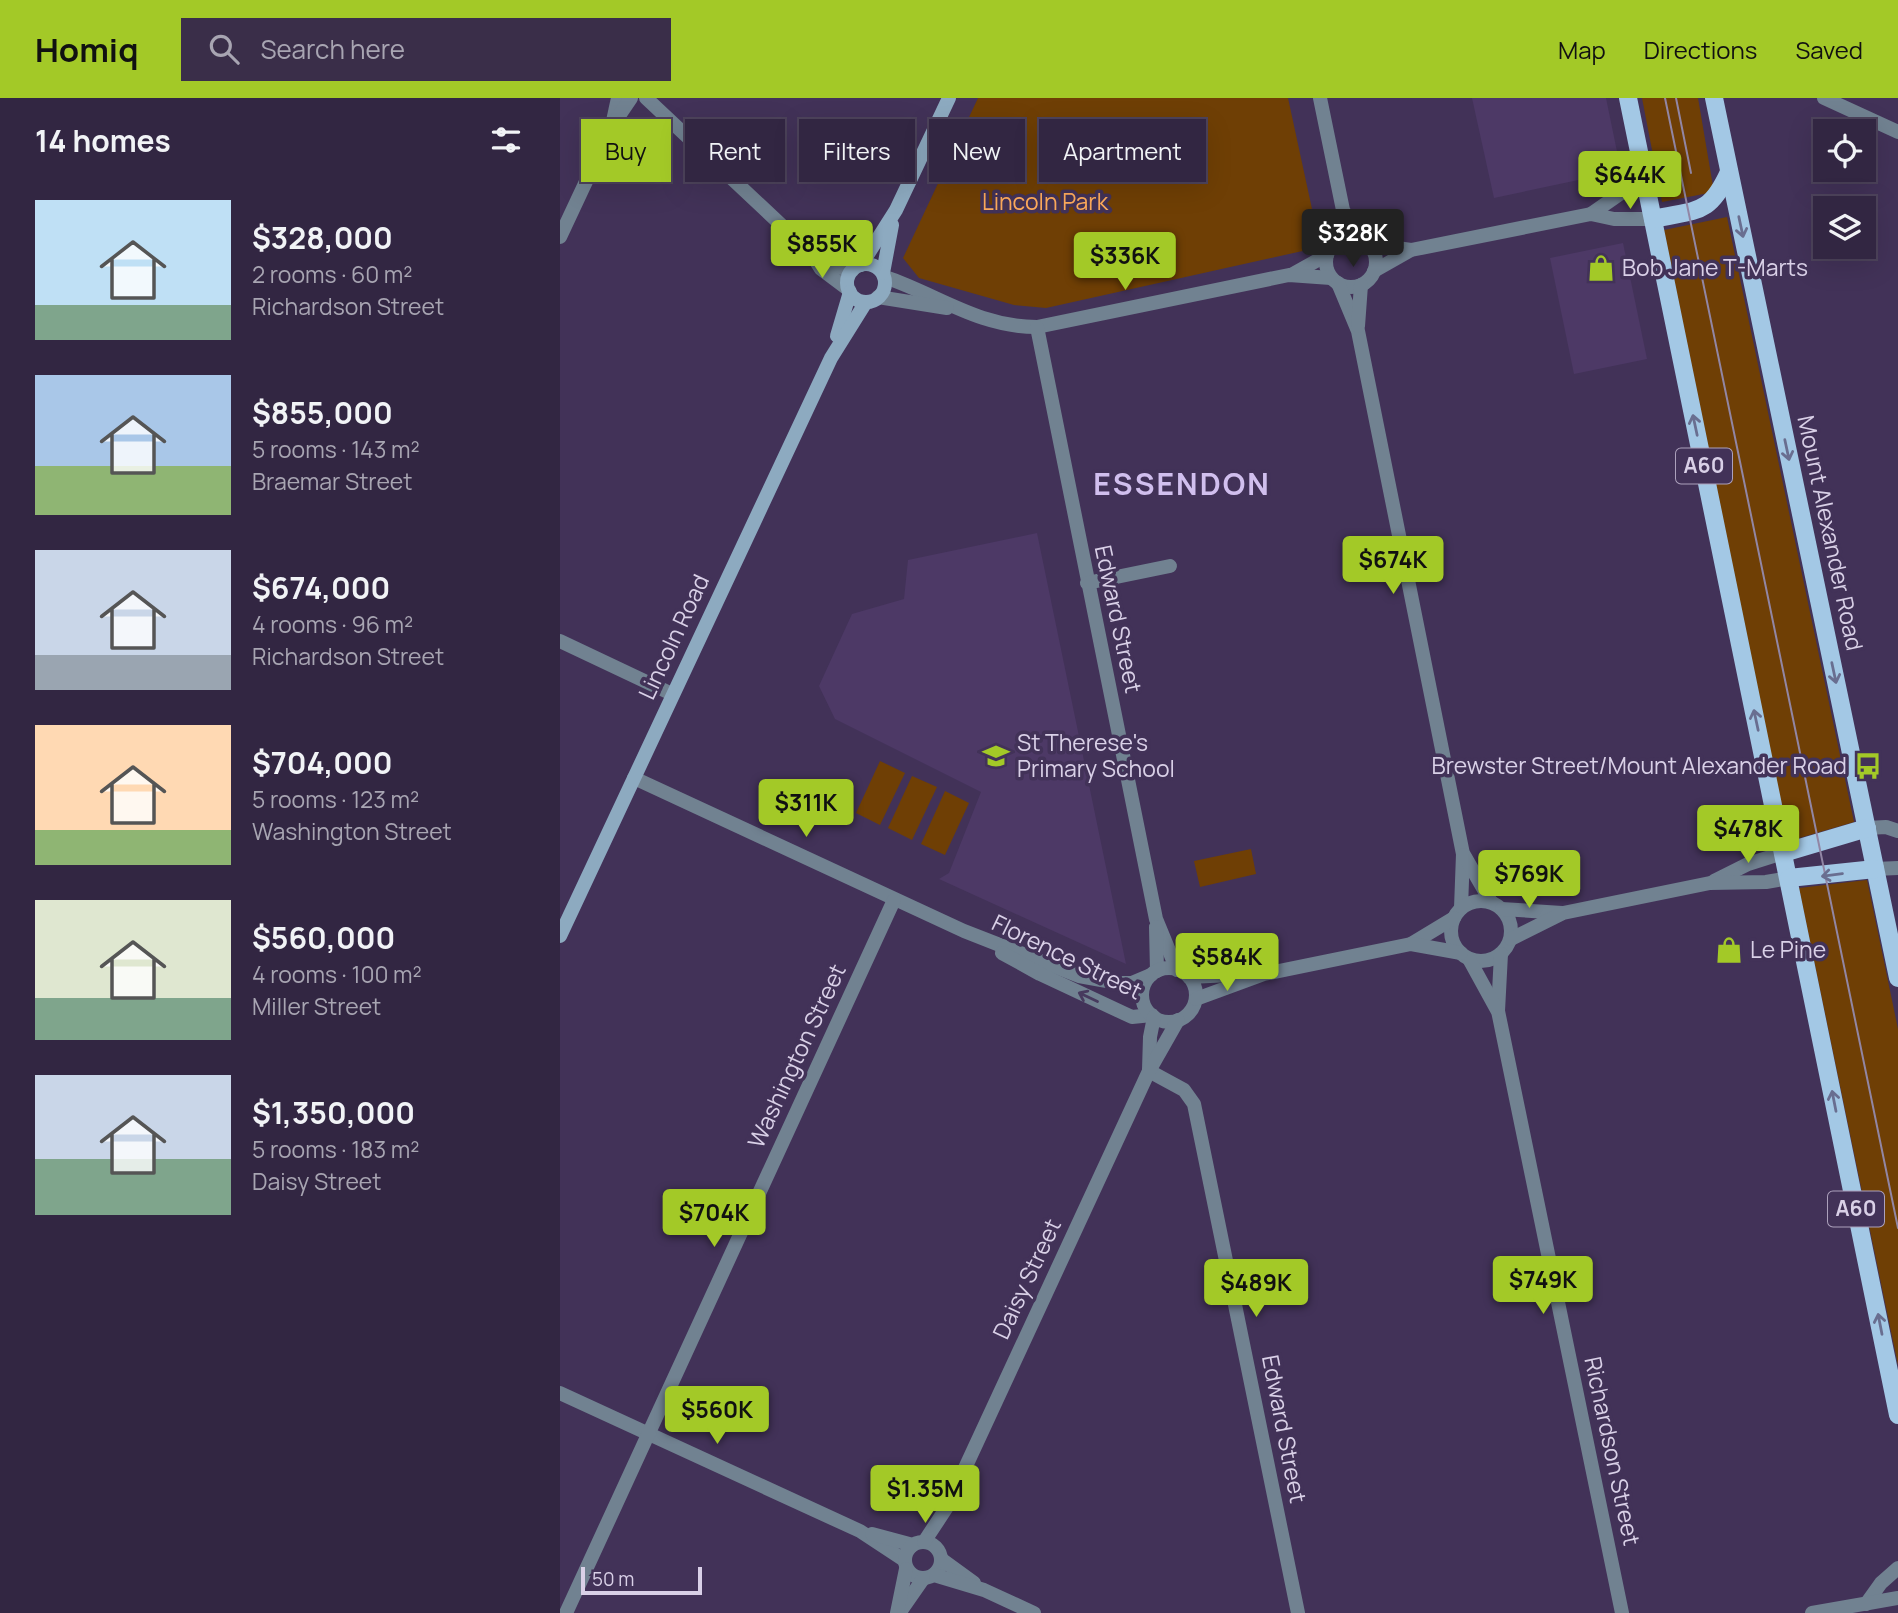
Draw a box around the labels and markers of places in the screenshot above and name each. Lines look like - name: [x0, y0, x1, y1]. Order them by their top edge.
- pin: $644K: [1581, 152, 1679, 211]
- pin: $328K: [1304, 209, 1402, 269]
- pin: $855K: [773, 220, 871, 280]
- pin: $336K: [1076, 232, 1174, 292]
- place label: Bob Jane T-Marts: [1622, 251, 1808, 283]
- shop icon: Bob Jane T-Marts: [1586, 253, 1616, 283]
- pin: $674K: [1344, 536, 1442, 596]
- place label: St Therese's Primary School: [1017, 726, 1175, 784]
- school or university icon: St Therese's Primary School: [981, 741, 1011, 771]
- place label: Brewster Street/Mount Alexander Road: [1432, 749, 1847, 781]
- bus stop icon: Brewster Street/Mount Alexander Road: [1853, 751, 1883, 781]
- pin: $311K: [757, 780, 855, 839]
- pin: $478K: [1699, 806, 1797, 865]
- pin: $769K: [1480, 850, 1578, 910]
- place label: Le Pine: [1750, 933, 1826, 965]
- pin: $584K: [1178, 934, 1276, 993]
- shop icon: Le Pine: [1714, 935, 1744, 965]
- pin: $704K: [665, 1190, 763, 1249]
- pin: $749K: [1494, 1256, 1592, 1316]
- pin: $489K: [1207, 1260, 1305, 1319]
- pin: $560K: [668, 1386, 766, 1446]
- pin: $1.35M: [868, 1466, 982, 1525]

